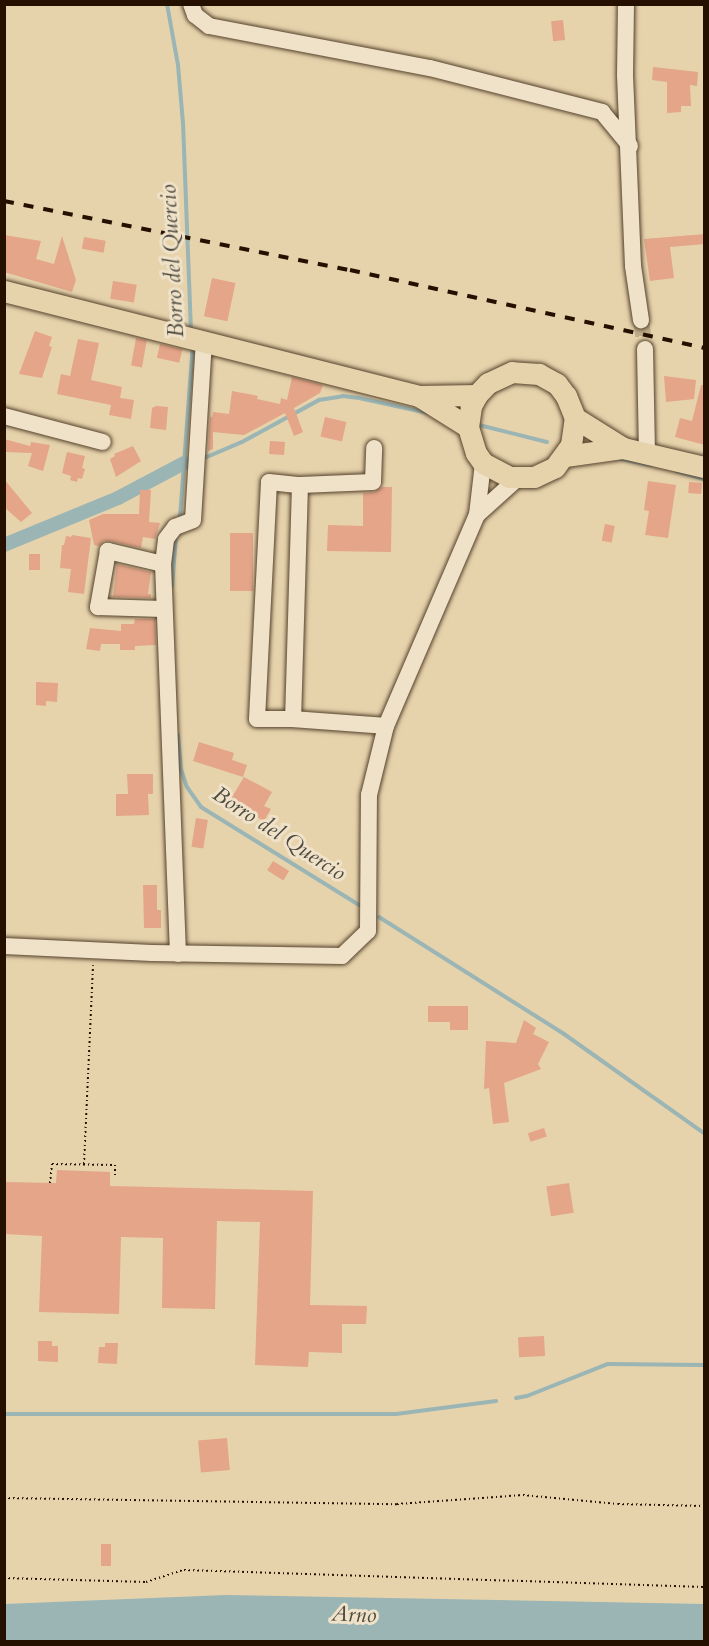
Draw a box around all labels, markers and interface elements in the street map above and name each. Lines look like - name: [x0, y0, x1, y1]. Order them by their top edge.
- water label: Borro del Quercio: [156, 184, 190, 338]
- water label: Borro del Quercio: [207, 781, 351, 887]
- water label: Arno: [331, 1601, 377, 1629]

